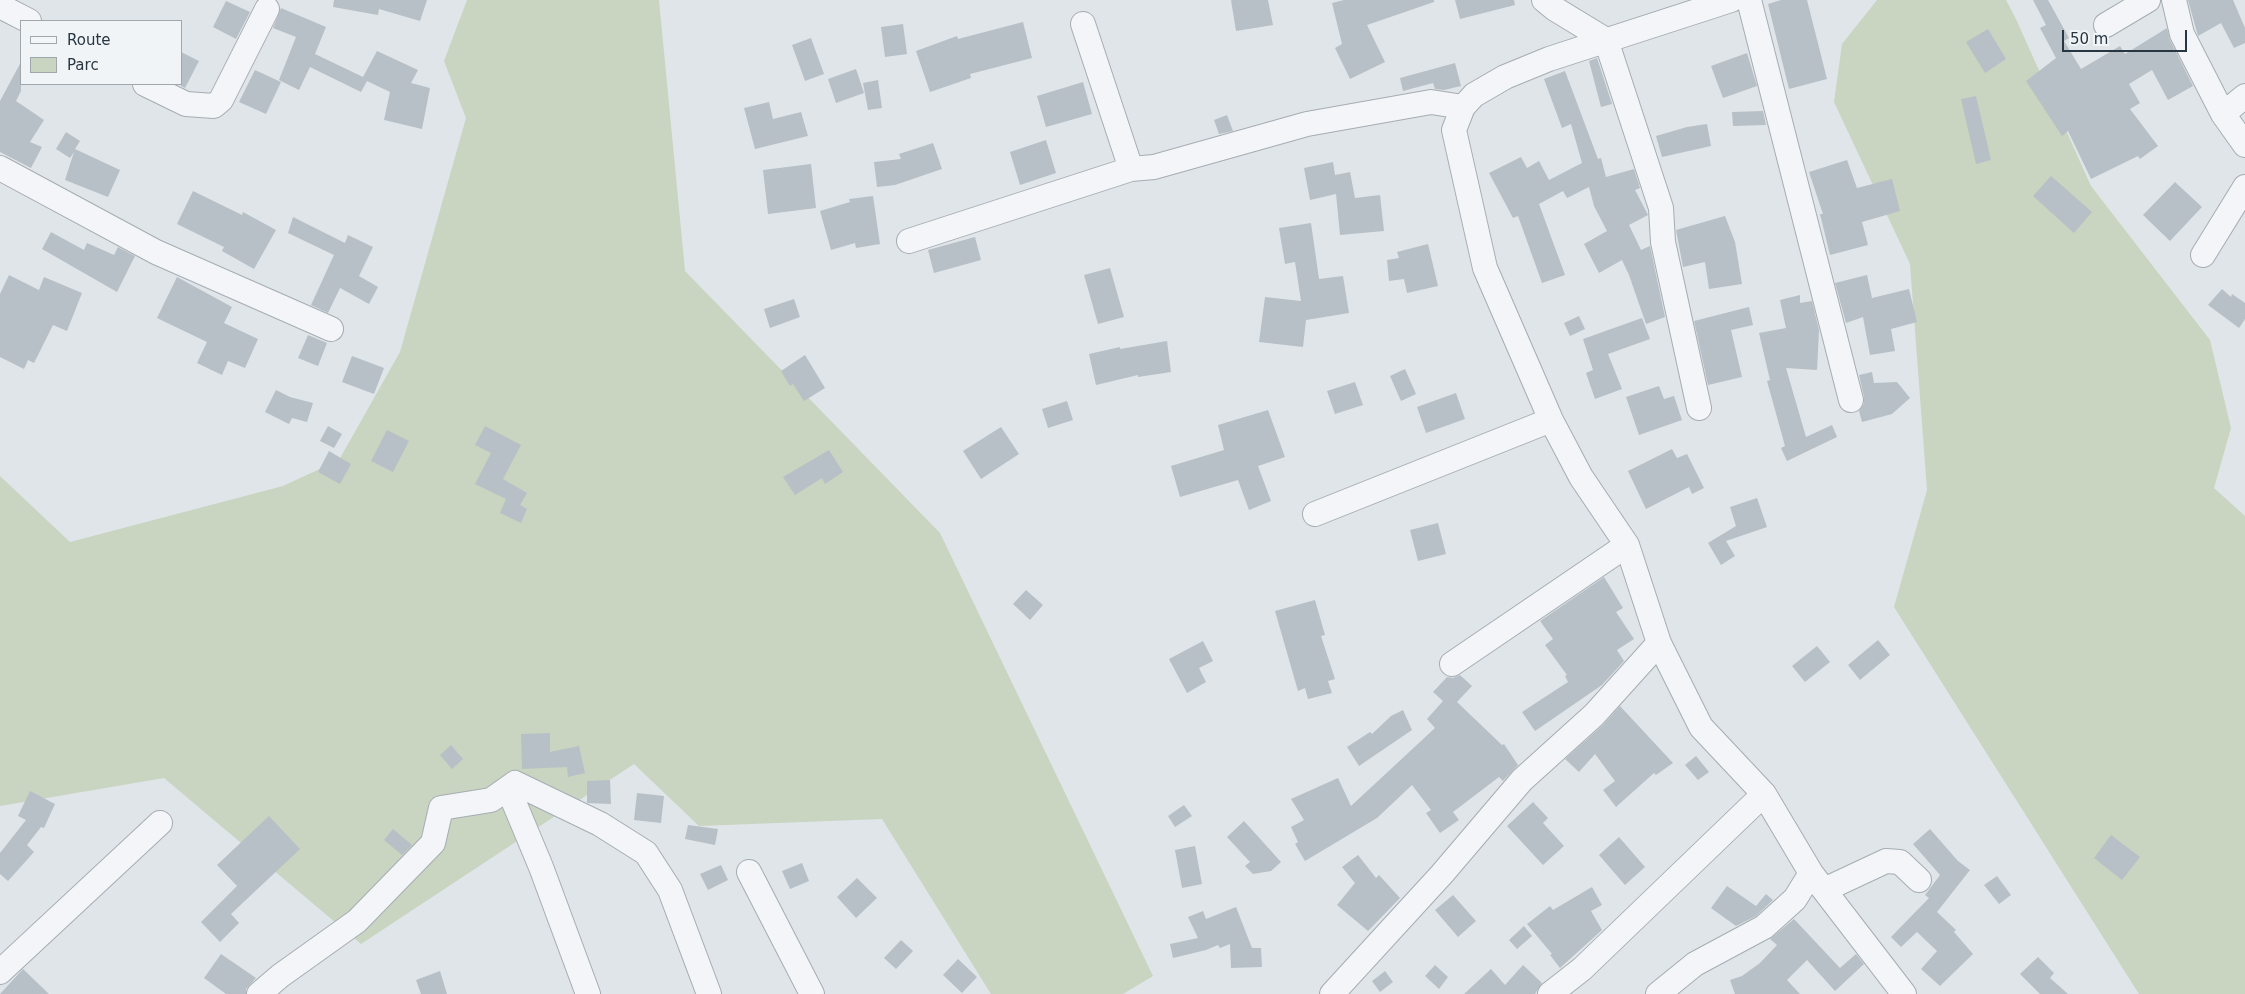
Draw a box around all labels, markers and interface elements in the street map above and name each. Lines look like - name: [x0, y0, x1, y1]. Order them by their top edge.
- legend: [20, 20, 182, 85]
- scale bar: [2065, 20, 2190, 52]
- text: 50 m: [2070, 30, 2108, 48]
- text: Route: [67, 31, 111, 49]
- text: Parc: [67, 56, 99, 74]

